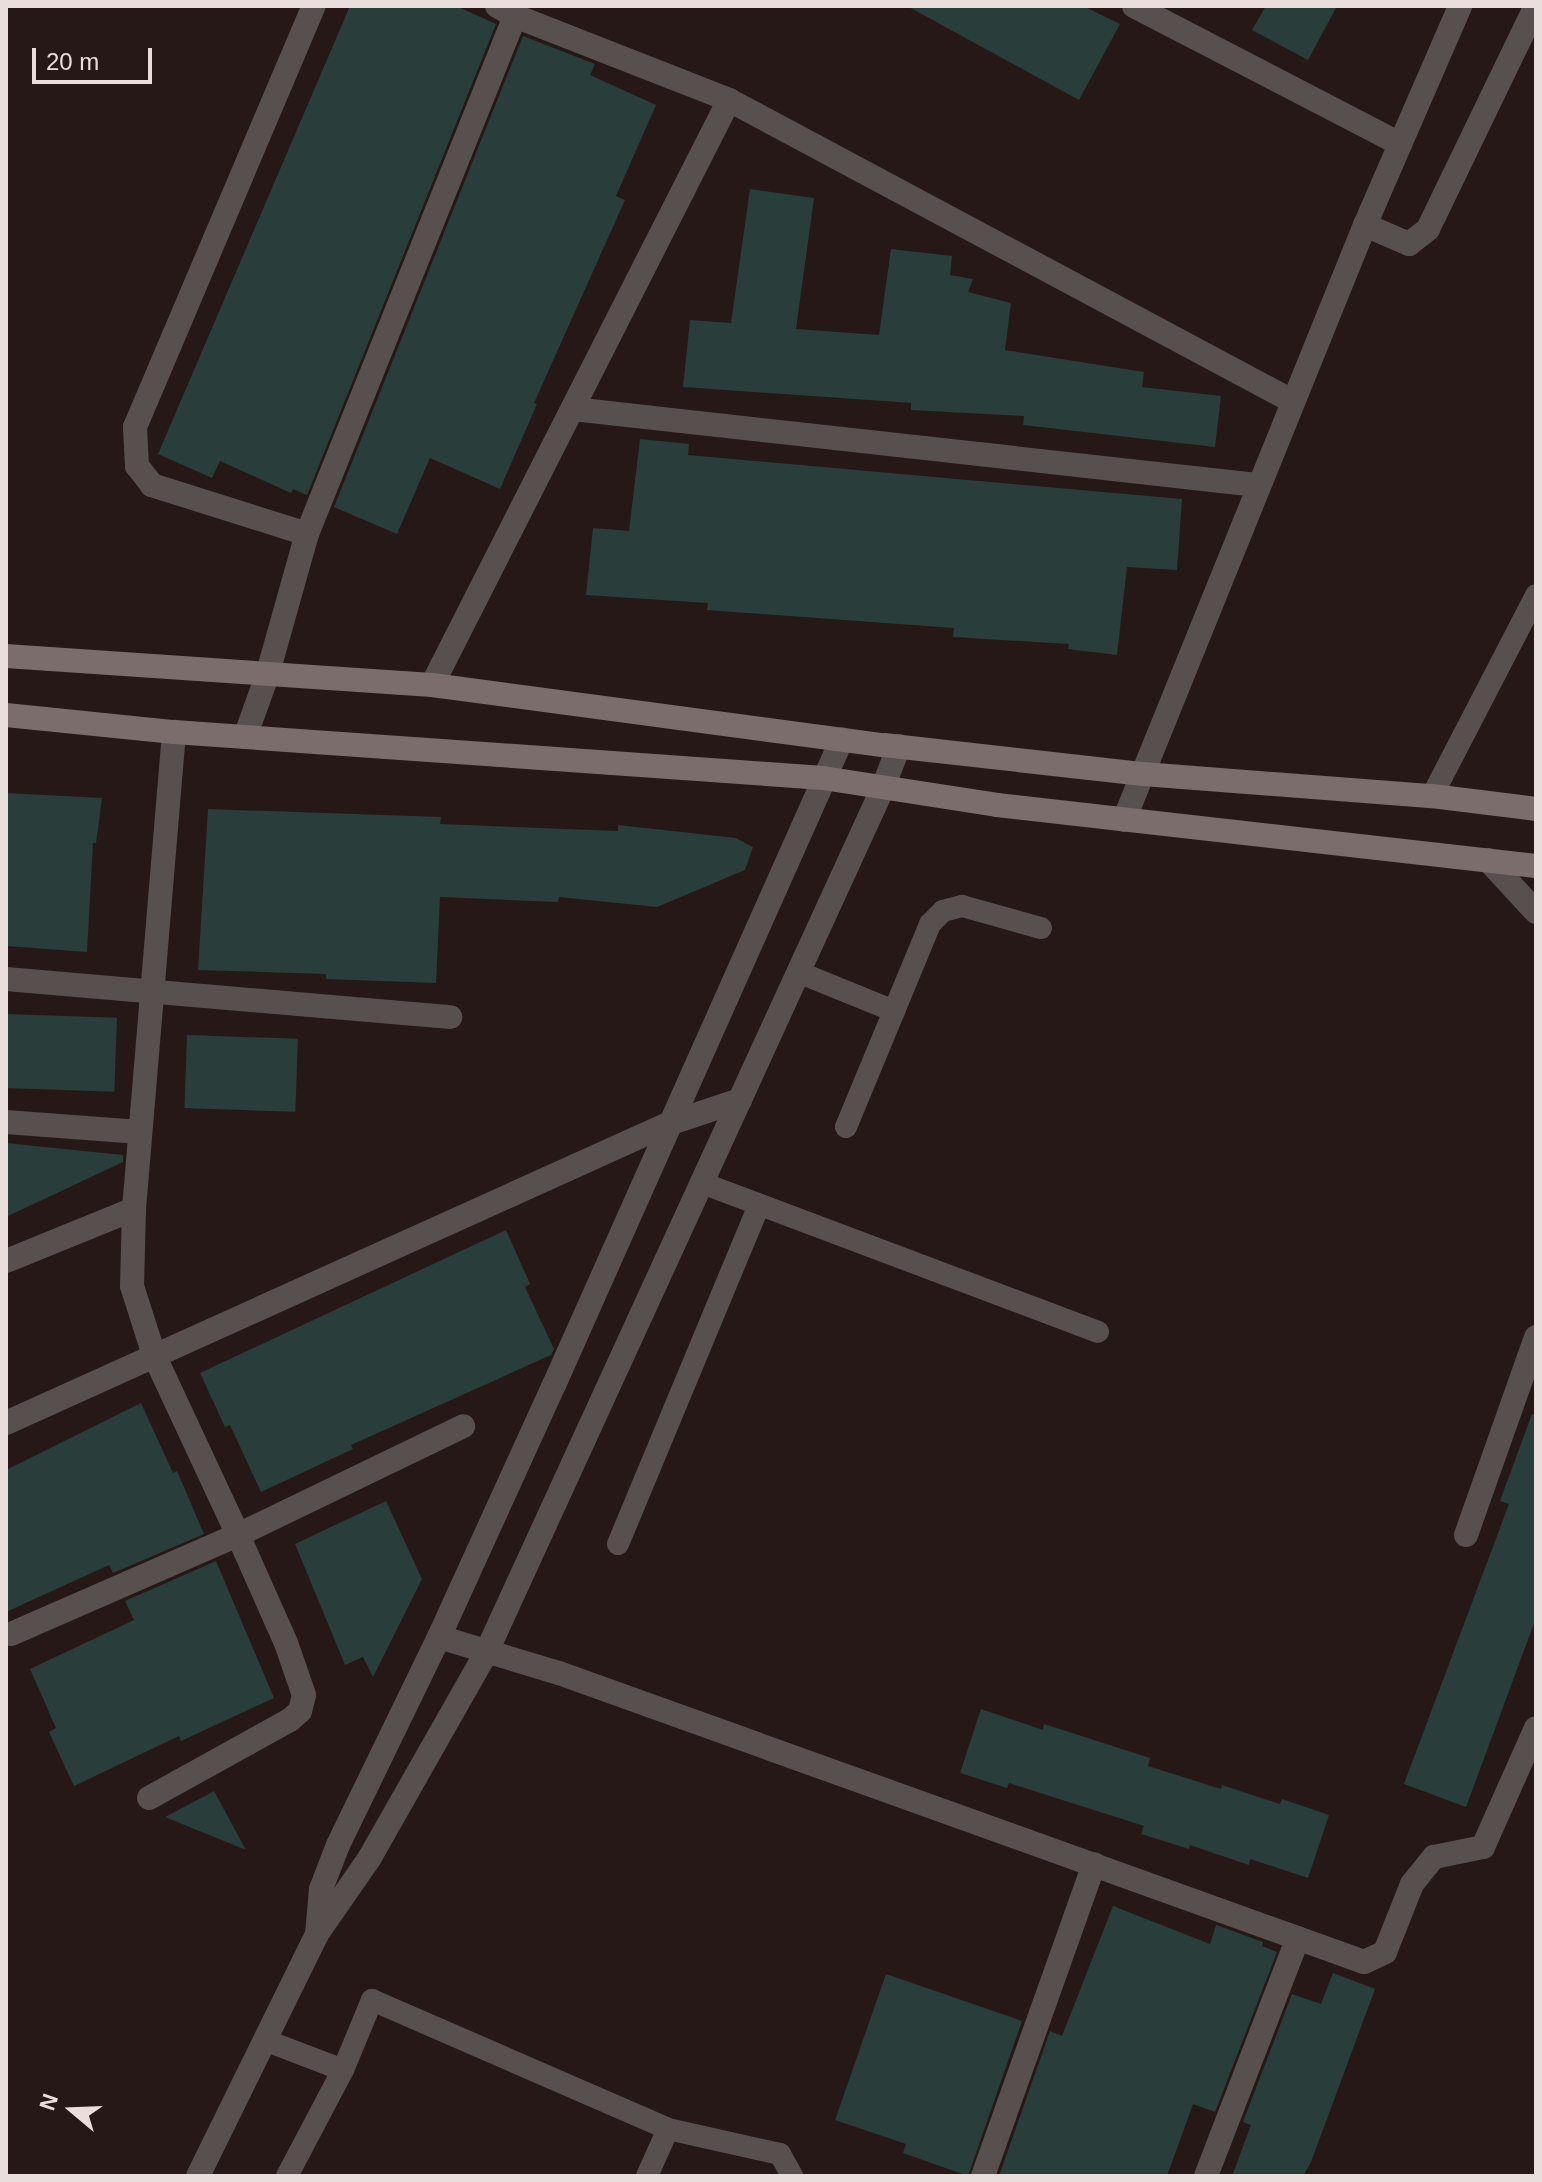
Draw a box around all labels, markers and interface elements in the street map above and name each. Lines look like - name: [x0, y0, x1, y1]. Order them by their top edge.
- scale bar: [36, 32, 156, 82]
- text: 20 m: [46, 48, 99, 75]
- north arrow: [32, 2070, 112, 2150]
- text: N: [34, 2090, 63, 2114]

